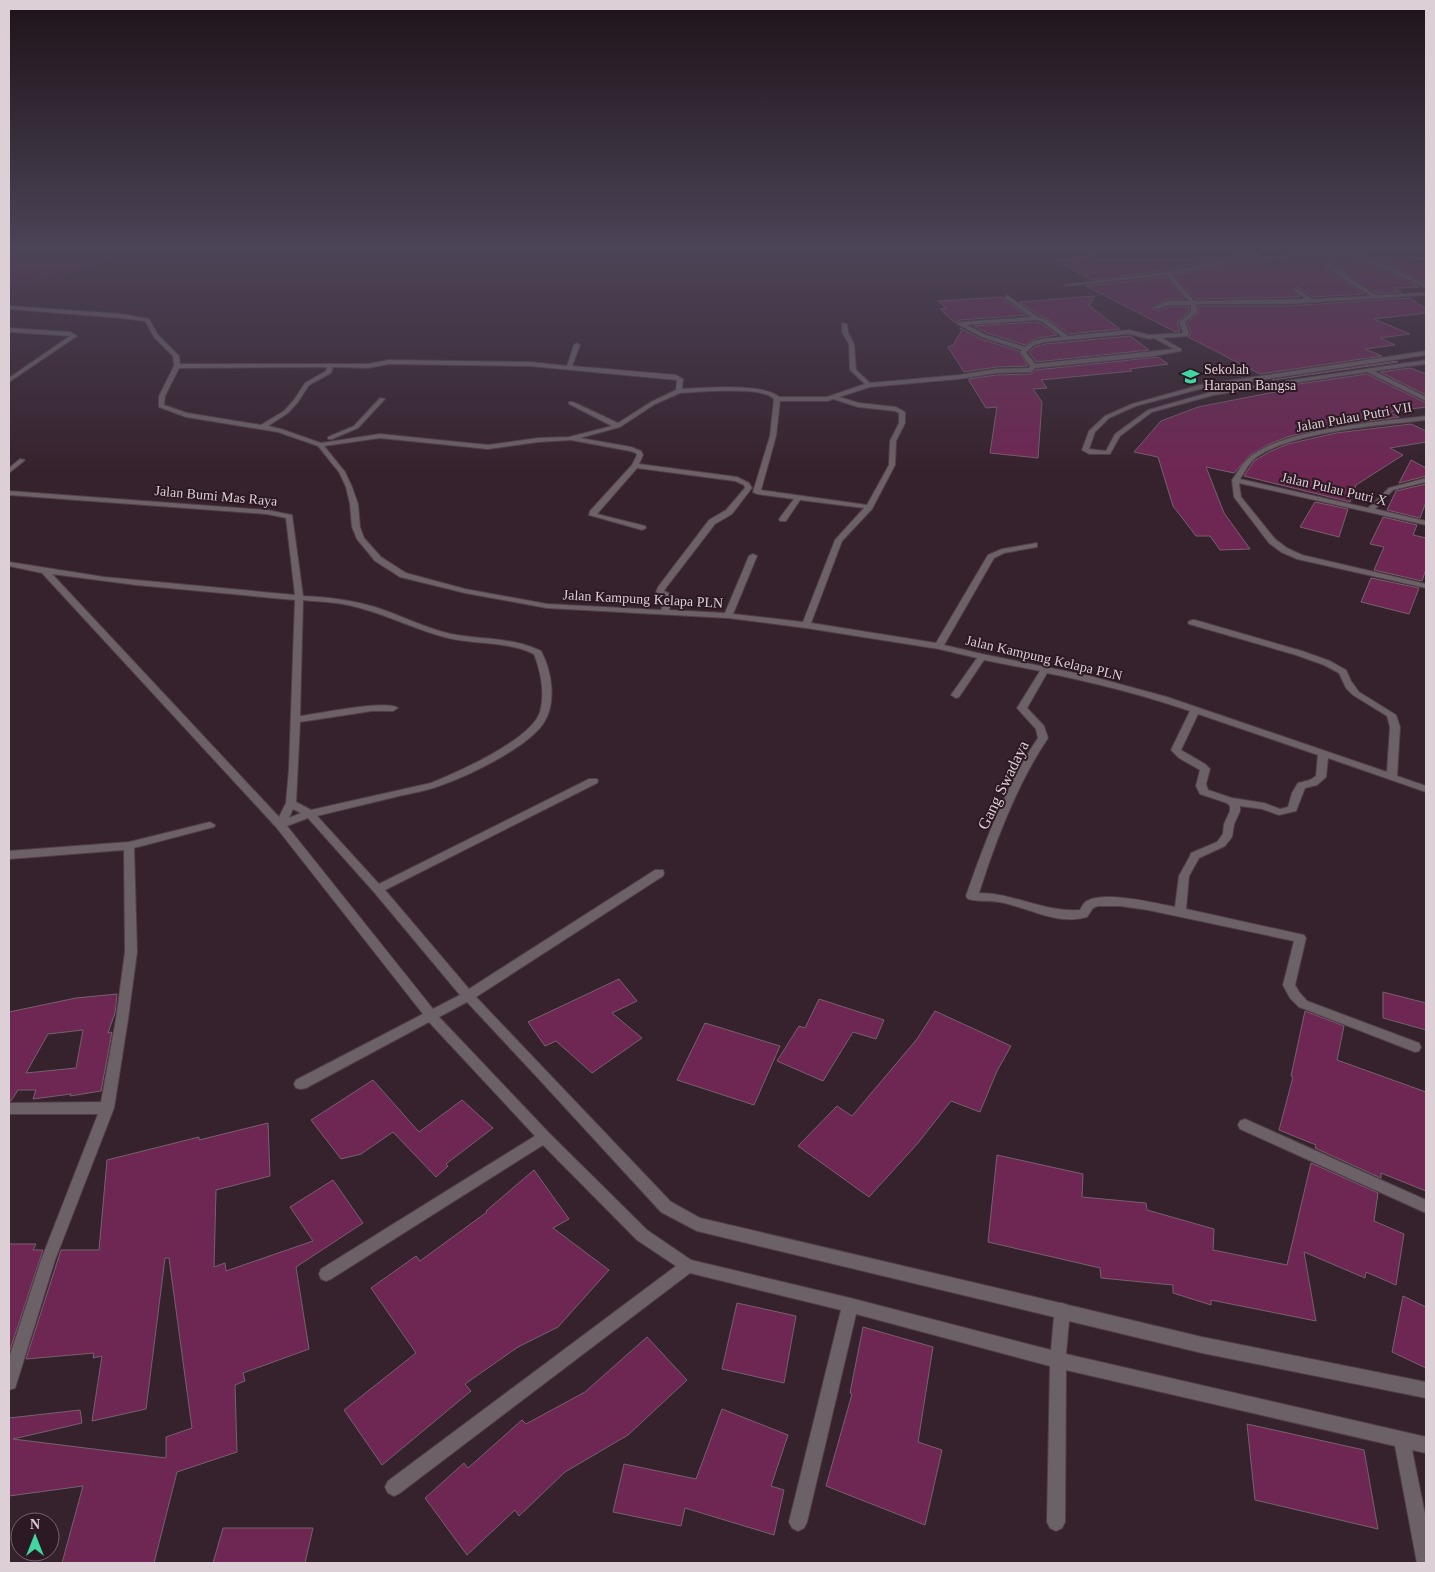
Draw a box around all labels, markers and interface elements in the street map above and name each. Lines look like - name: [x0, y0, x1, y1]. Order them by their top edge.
- place label: Sekolah Harapan Bangsa: [1204, 362, 1297, 393]
- school or university icon: Sekolah Harapan Bangsa: [1180, 367, 1200, 387]
- street label: Jalan Pulau Putri VII: [1295, 399, 1414, 435]
- street label: Jalan Pulau Putri X: [1279, 469, 1389, 509]
- street label: Jalan Bumi Mas Raya: [154, 483, 279, 509]
- street label: Jalan Kampung Kelapa PLN: [562, 587, 724, 611]
- street label: Jalan Kampung Kelapa PLN: [964, 633, 1124, 683]
- street label: Gang Swadaya: [974, 738, 1033, 832]
- north arrow: [10, 1512, 60, 1562]
- text: N: [30, 1517, 40, 1532]

